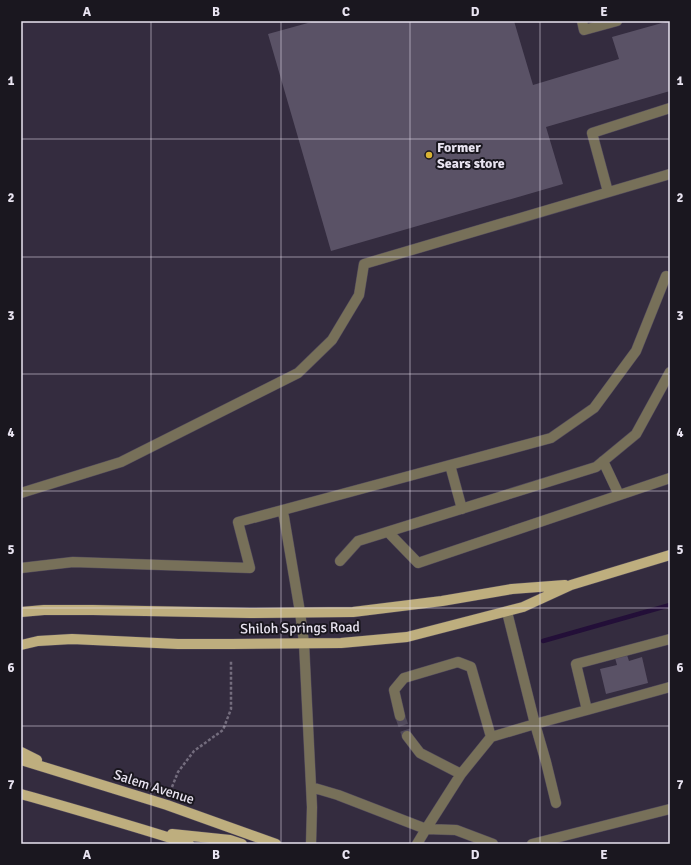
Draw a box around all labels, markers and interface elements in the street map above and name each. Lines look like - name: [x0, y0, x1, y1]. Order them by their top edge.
- text: A: [83, 4, 92, 20]
- text: B: [212, 4, 220, 20]
- text: C: [342, 4, 350, 20]
- text: D: [471, 4, 480, 20]
- text: E: [600, 4, 608, 20]
- text: 1: [7, 73, 15, 89]
- text: 1: [676, 73, 684, 89]
- place label: Former Sears store: [437, 139, 505, 172]
- marker: Former Sears store: [424, 150, 434, 160]
- text: 2: [7, 190, 15, 206]
- text: 2: [676, 190, 684, 206]
- text: 3: [7, 308, 15, 324]
- text: 3: [676, 308, 684, 324]
- text: 4: [7, 425, 15, 441]
- text: 4: [676, 425, 684, 441]
- text: 5: [7, 542, 15, 558]
- text: 5: [676, 542, 684, 558]
- street label: Shiloh Springs Road: [240, 618, 360, 638]
- text: 6: [7, 660, 15, 676]
- text: 6: [676, 660, 684, 676]
- street label: Salem Avenue: [111, 766, 197, 808]
- text: 7: [7, 777, 15, 793]
- text: 7: [676, 777, 684, 793]
- text: A: [83, 847, 92, 863]
- text: B: [212, 847, 220, 863]
- text: C: [342, 847, 350, 863]
- text: D: [471, 847, 480, 863]
- text: E: [600, 847, 608, 863]

